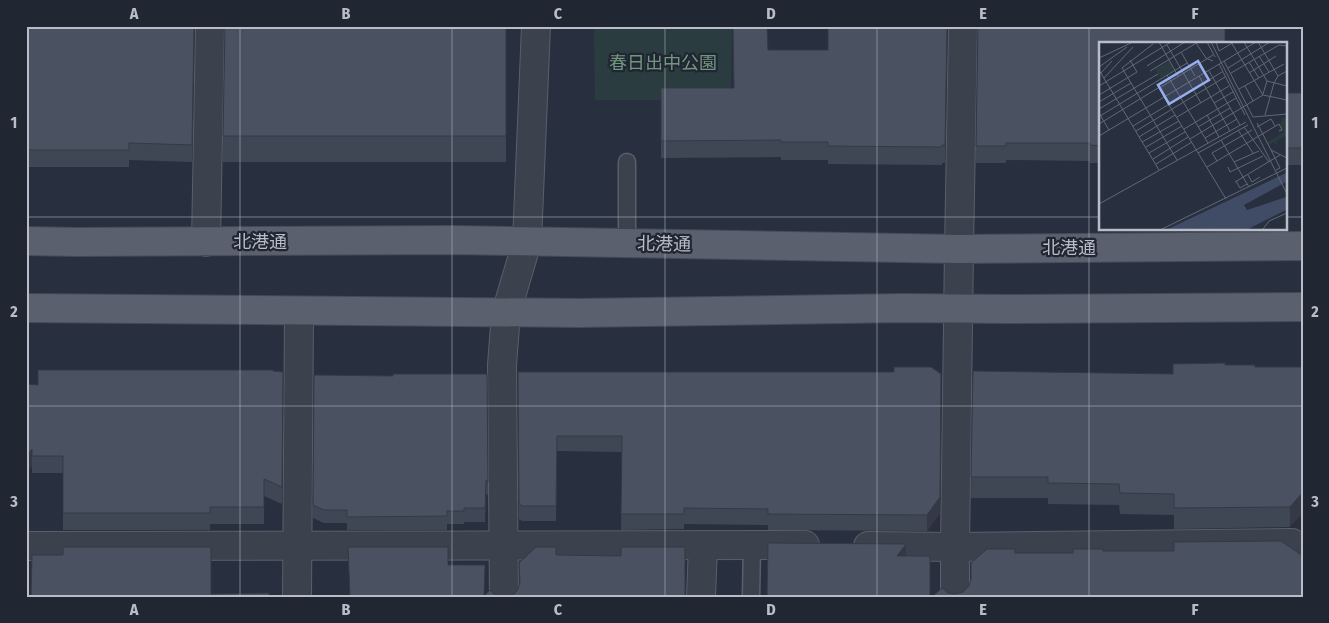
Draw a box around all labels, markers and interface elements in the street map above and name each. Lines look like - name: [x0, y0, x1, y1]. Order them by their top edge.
- text: A: [129, 4, 139, 23]
- text: B: [342, 4, 351, 23]
- text: C: [554, 4, 563, 23]
- text: D: [766, 4, 776, 23]
- text: E: [979, 4, 987, 23]
- text: F: [1191, 4, 1199, 23]
- inset map: [1099, 42, 1286, 230]
- park label: 春日出中公園: [609, 52, 717, 74]
- text: 1: [11, 113, 17, 132]
- text: 1: [1312, 113, 1318, 132]
- street label: 北港通: [233, 231, 287, 253]
- street label: 北港通: [637, 233, 691, 255]
- street label: 北港通: [1042, 237, 1096, 259]
- text: 2: [9, 302, 18, 321]
- text: 2: [1310, 302, 1319, 321]
- text: 3: [9, 492, 18, 511]
- text: 3: [1310, 492, 1319, 511]
- text: A: [129, 600, 139, 619]
- text: B: [342, 600, 351, 619]
- text: C: [554, 600, 563, 619]
- text: D: [766, 600, 776, 619]
- text: E: [979, 600, 987, 619]
- text: F: [1191, 600, 1199, 619]

